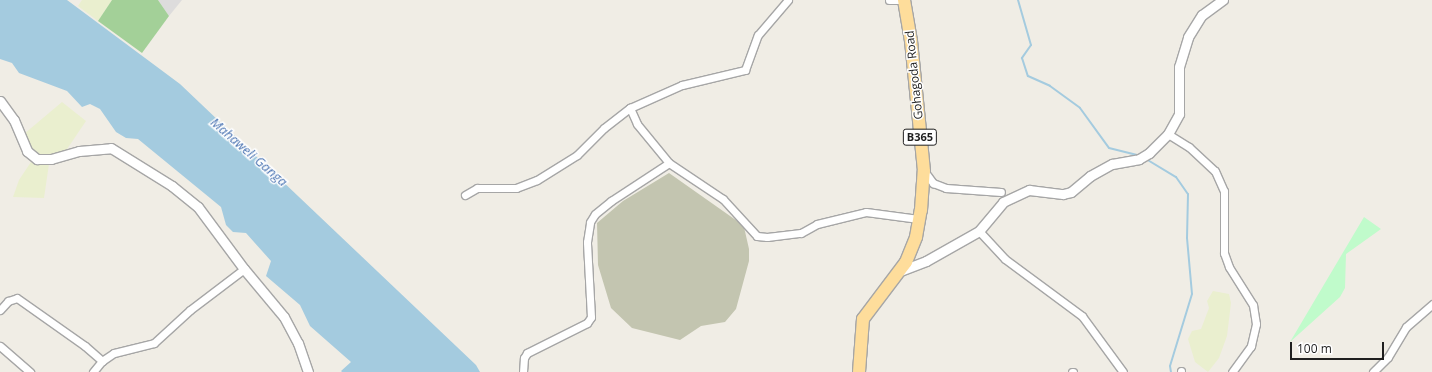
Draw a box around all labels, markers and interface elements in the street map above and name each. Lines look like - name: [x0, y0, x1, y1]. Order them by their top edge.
- street label: Gohagoda Road: [902, 30, 926, 120]
- water label: Mahaweli Ganga: [207, 114, 291, 190]
- road number: B365: [902, 128, 938, 146]
- scale bar: [1292, 334, 1386, 360]
- text: 100 m: [1297, 340, 1332, 357]

